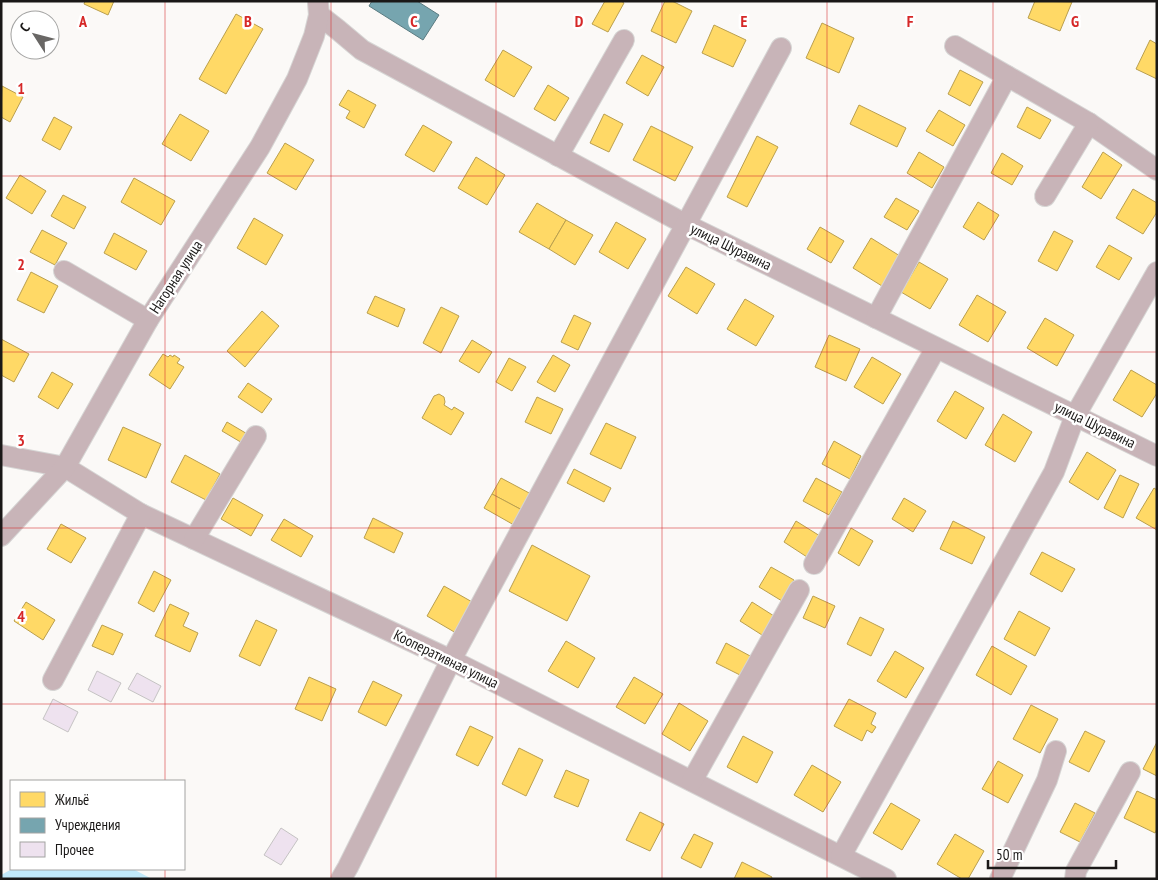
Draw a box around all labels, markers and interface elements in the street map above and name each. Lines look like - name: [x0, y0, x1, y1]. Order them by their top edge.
- north arrow: [10, 10, 60, 60]
- text: A: [78, 11, 88, 31]
- text: B: [244, 11, 252, 31]
- text: C: [410, 11, 418, 31]
- text: D: [575, 11, 584, 31]
- text: E: [741, 11, 748, 31]
- text: F: [907, 11, 914, 31]
- text: G: [1071, 11, 1079, 31]
- text: С: [15, 19, 34, 35]
- text: 1: [17, 78, 25, 98]
- street label: улица Шуравина: [688, 219, 775, 274]
- street label: Нагорная улица: [145, 237, 206, 317]
- text: 2: [17, 254, 25, 274]
- street label: улица Шуравина: [1052, 397, 1139, 452]
- text: 3: [17, 430, 25, 450]
- text: 4: [17, 606, 25, 626]
- street label: Кооперативная улица: [391, 625, 502, 692]
- legend: [10, 780, 185, 870]
- text: Жильё: [54, 790, 89, 809]
- text: Учреждения: [55, 815, 121, 834]
- scale bar: [988, 838, 1116, 870]
- text: Прочее: [55, 840, 94, 859]
- text: 50 m: [996, 845, 1022, 864]

